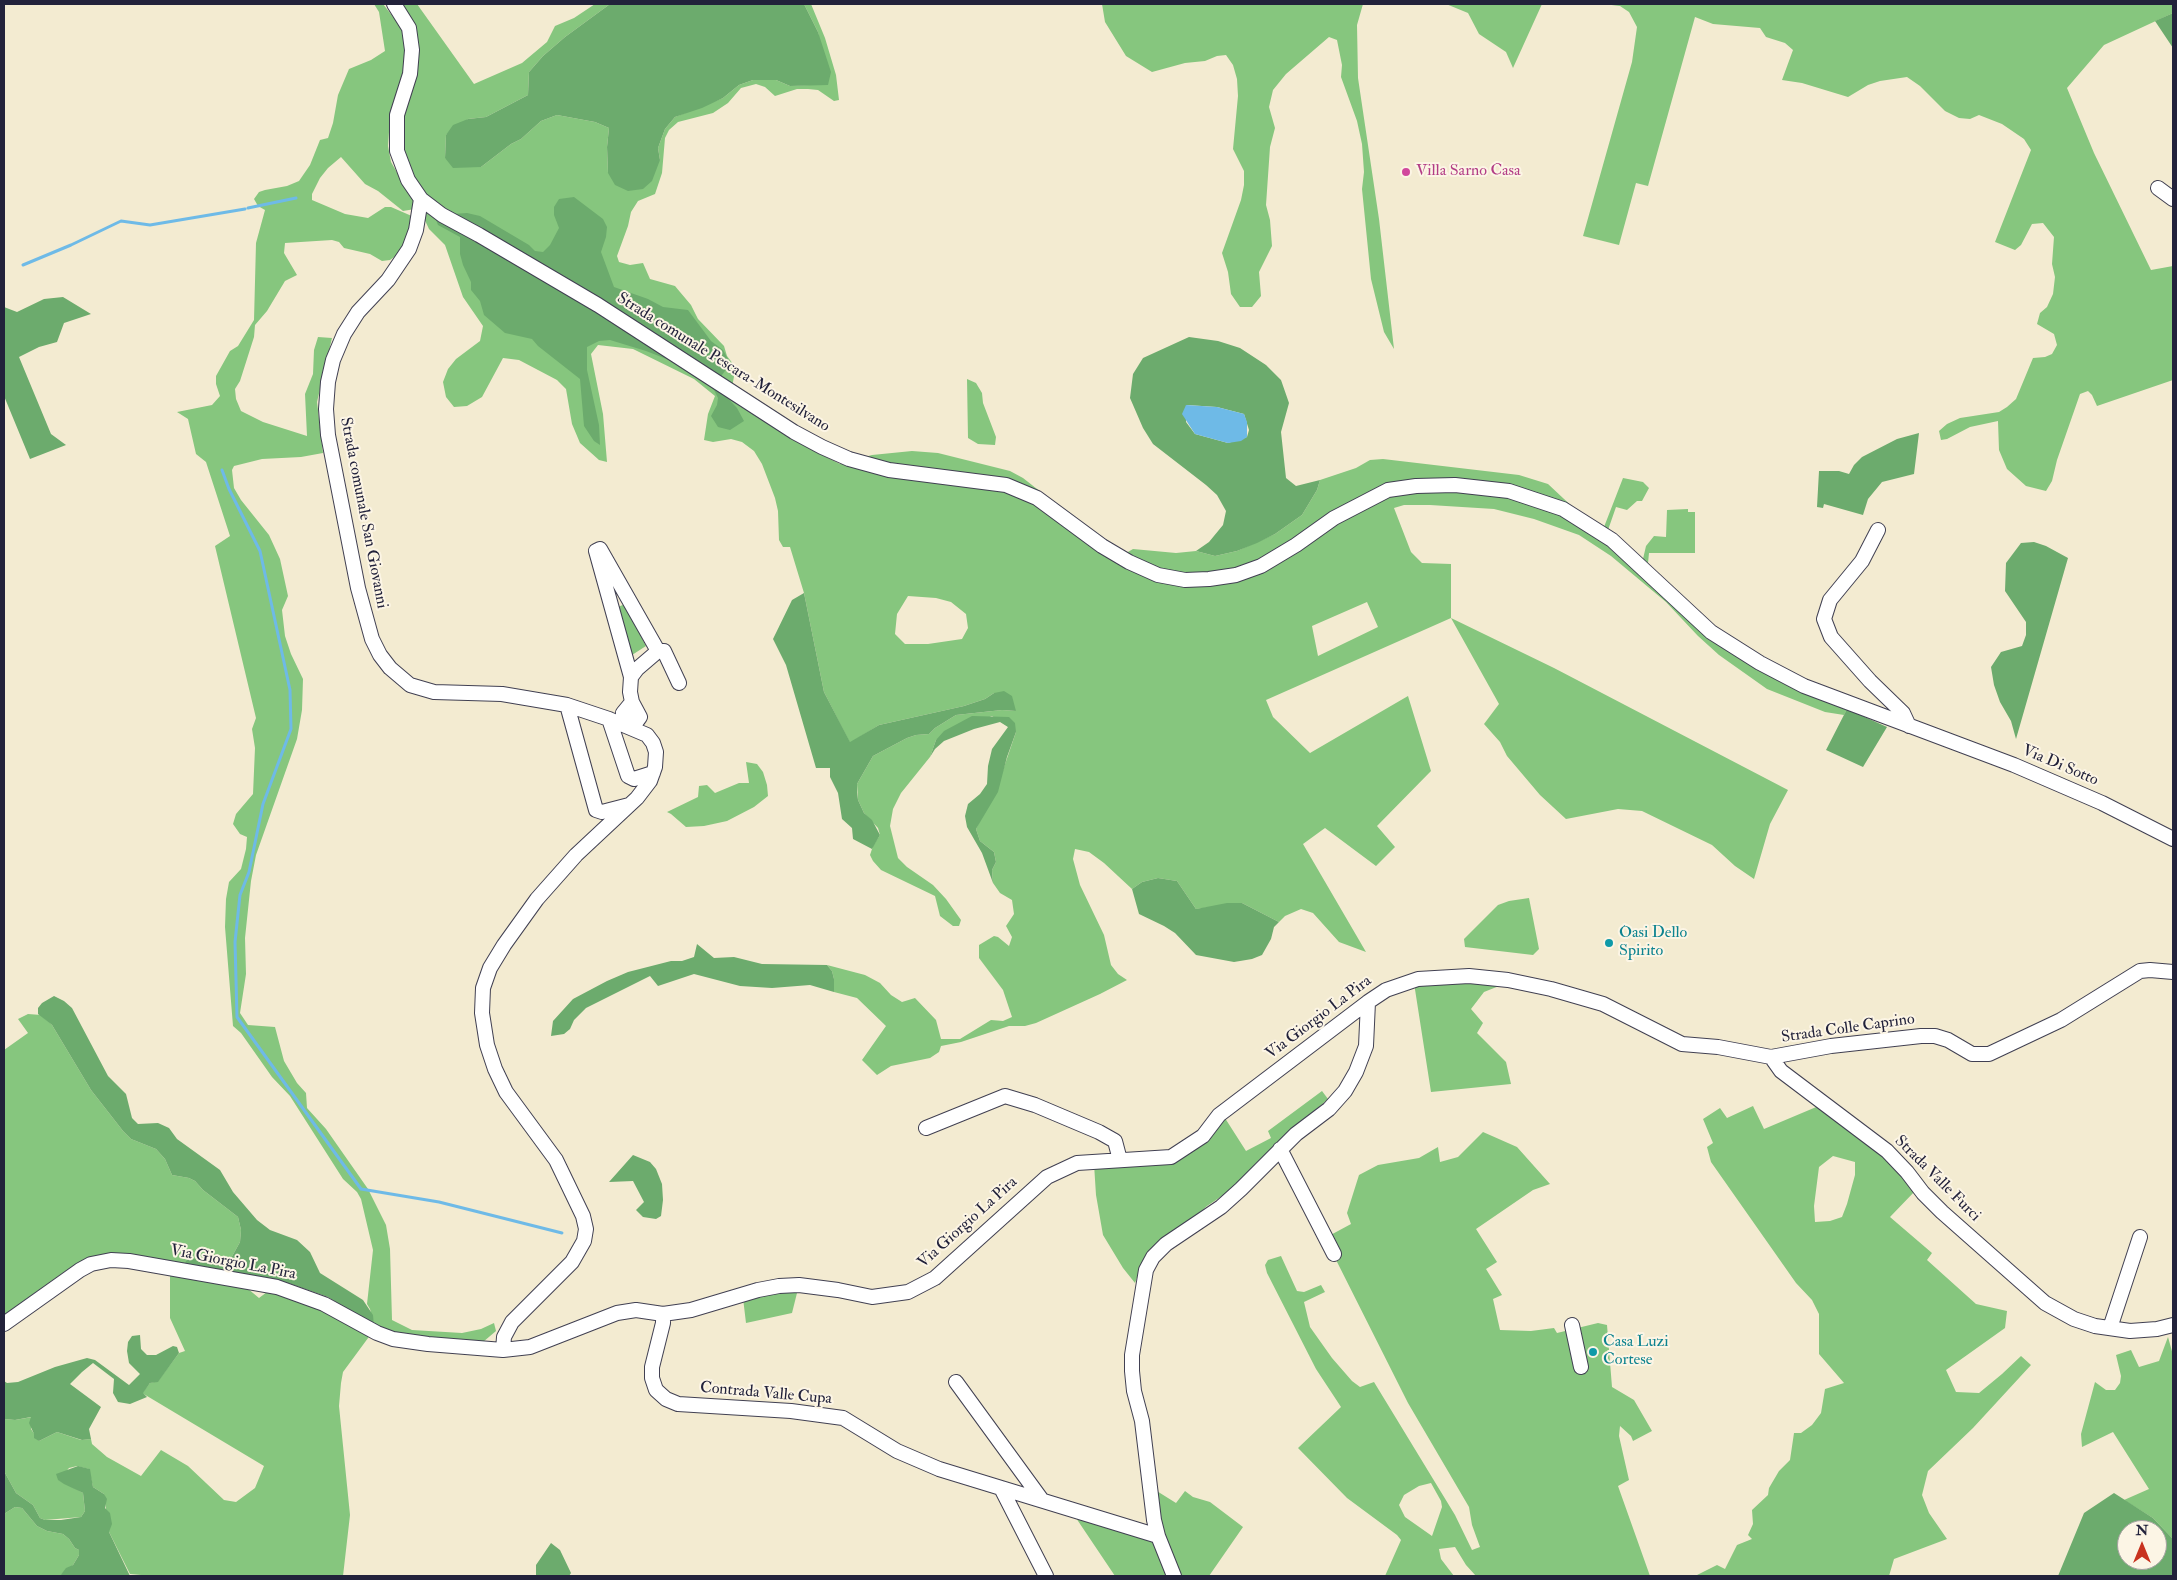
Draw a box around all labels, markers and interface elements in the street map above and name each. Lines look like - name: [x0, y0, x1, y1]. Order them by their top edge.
- place label: Villa Sarno Casa: [1416, 162, 1521, 182]
- marker: Villa Sarno Casa: [1400, 166, 1412, 178]
- street label: Strada comunale Pescara-Montesilvano: [613, 289, 833, 437]
- street label: Strada comunale San Giovanni: [335, 416, 391, 610]
- street label: Via Di Sotto: [2019, 741, 2101, 791]
- place label: Oasi Dello Spirito: [1619, 924, 1687, 962]
- marker: Oasi Dello Spirito: [1603, 937, 1615, 949]
- street label: Via Giorgio La Pira: [1262, 972, 1376, 1064]
- street label: Strada Colle Caprino: [1780, 1010, 1916, 1048]
- street label: Strada Valle Furci: [1890, 1132, 1984, 1226]
- street label: Via Giorgio La Pira: [914, 1173, 1022, 1273]
- street label: Via Giorgio La Pira: [169, 1241, 297, 1285]
- place label: Casa Luzi Cortese: [1603, 1333, 1669, 1371]
- marker: Casa Luzi Cortese: [1587, 1346, 1599, 1358]
- street label: Contrada Valle Cupa: [699, 1379, 833, 1409]
- north arrow: [2117, 1520, 2167, 1570]
- text: N: [2136, 1522, 2148, 1539]

